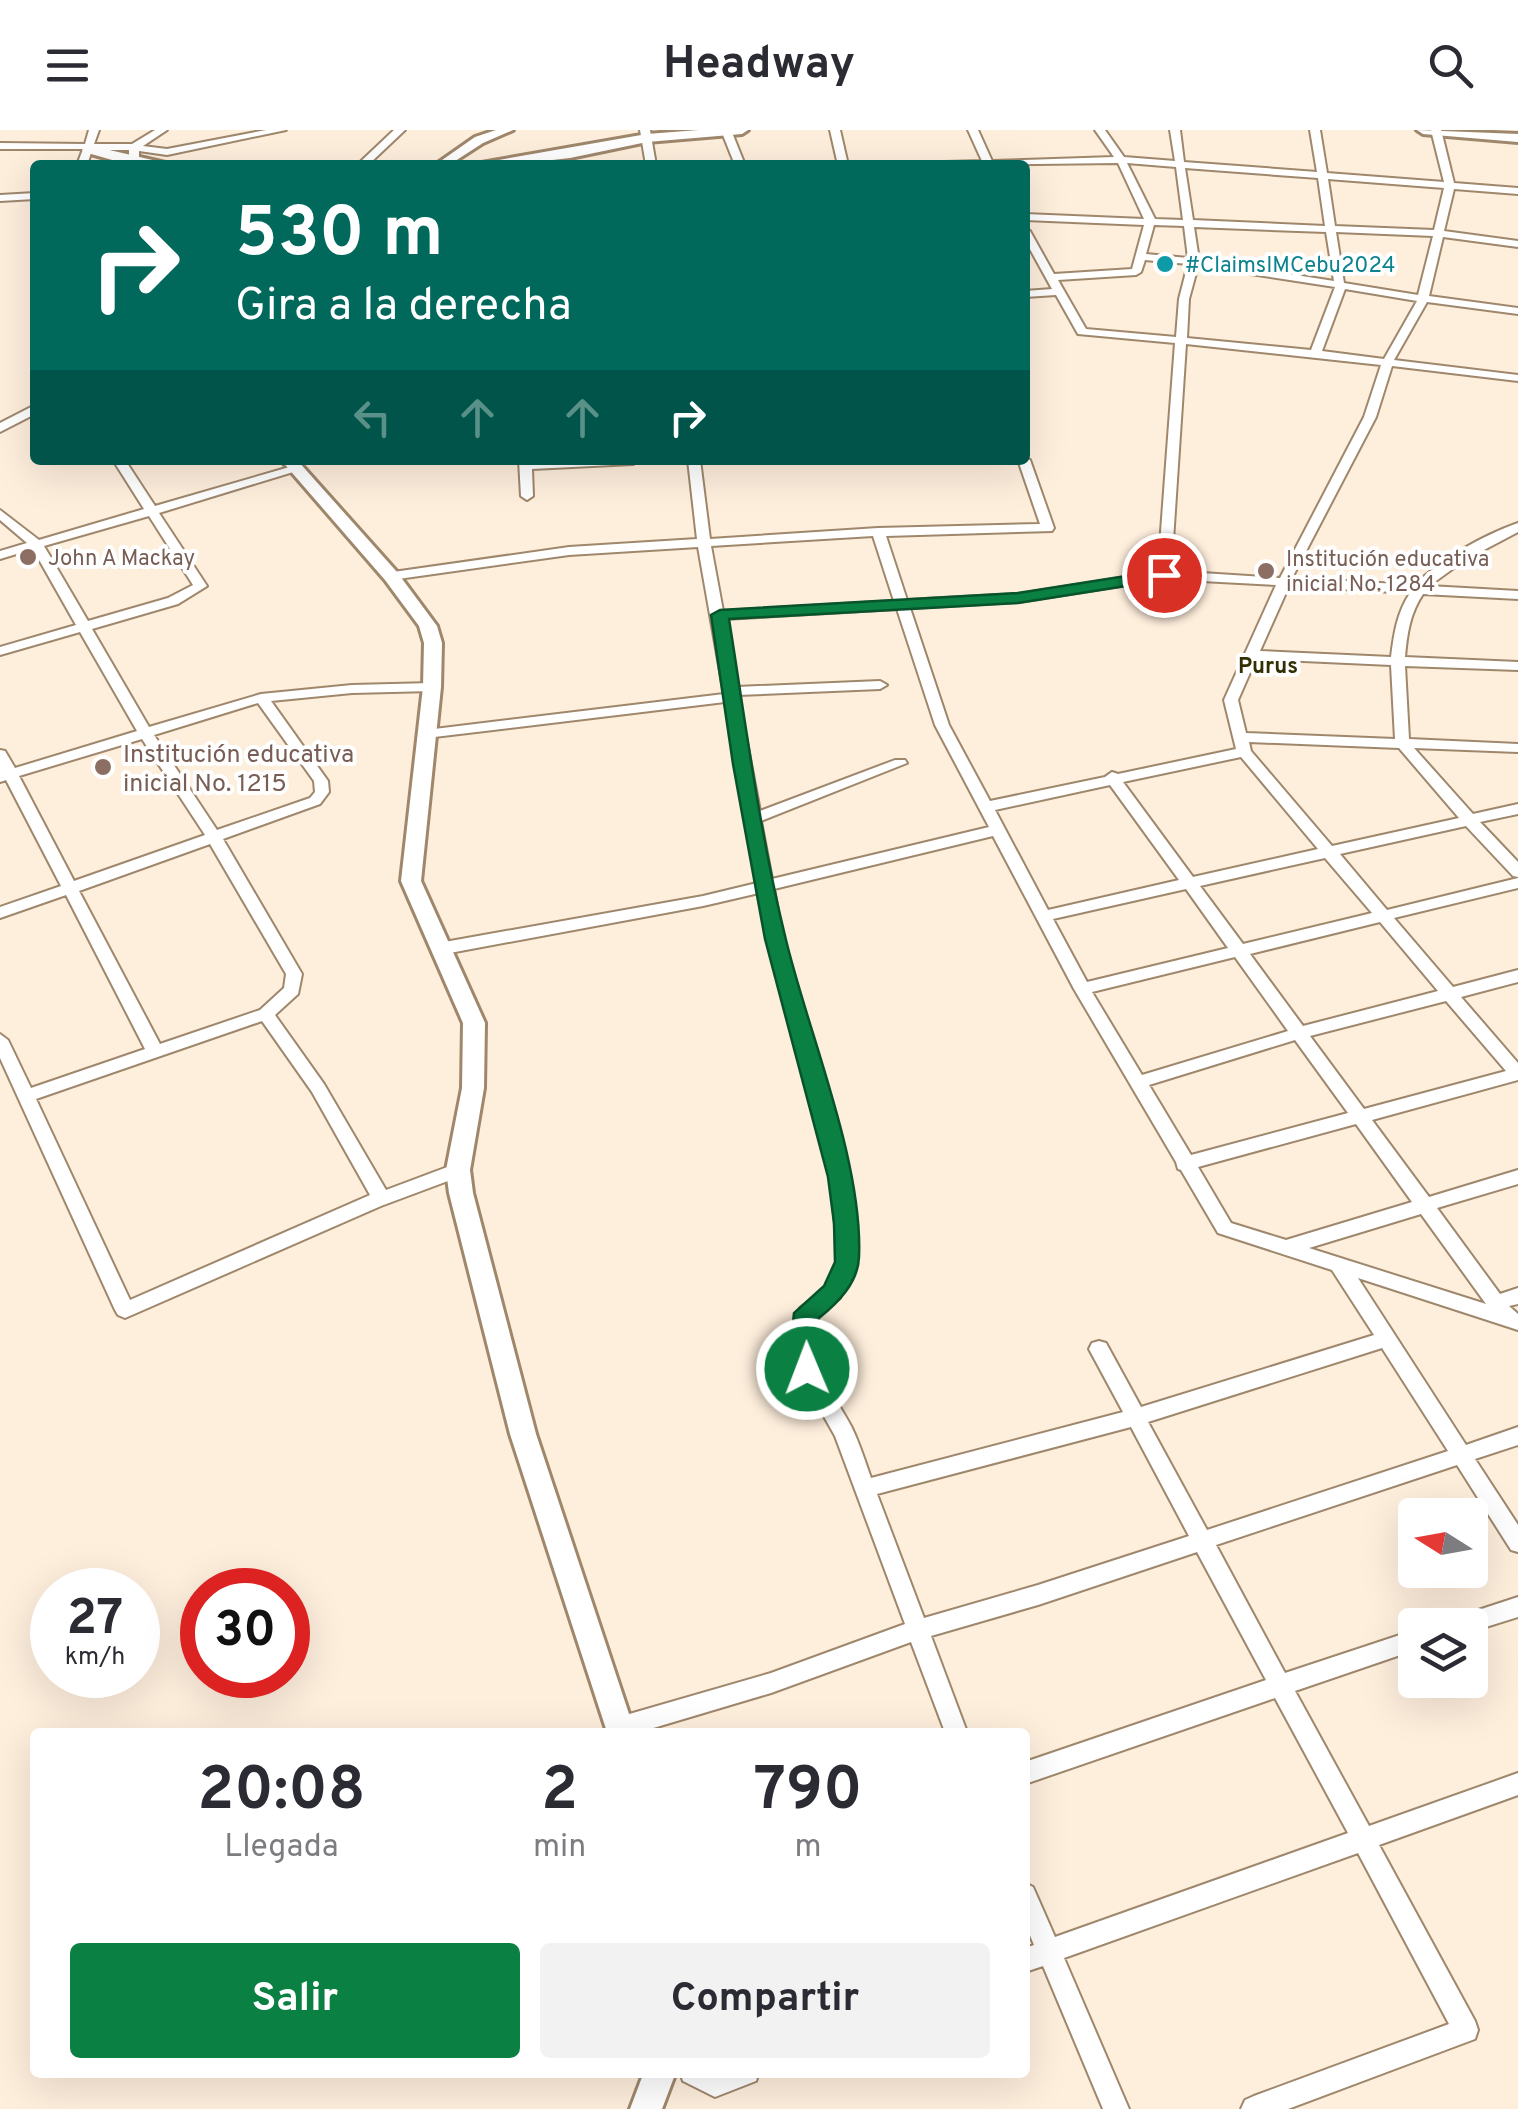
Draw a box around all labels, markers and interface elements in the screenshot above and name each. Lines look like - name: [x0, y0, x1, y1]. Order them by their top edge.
- text: Headway: [663, 37, 855, 94]
- icon: menu: [40, 38, 95, 93]
- icon: search: [1423, 38, 1478, 93]
- text: 530 m: [235, 192, 444, 281]
- icon: right: [70, 200, 200, 330]
- marker: #ClaimsIMCebu2024: [1154, 253, 1176, 275]
- place label: #ClaimsIMCebu2024: [1185, 253, 1395, 280]
- text: Gira a la derecha: [235, 279, 572, 336]
- icon: left: [345, 390, 400, 445]
- icon: ahead: [450, 390, 505, 445]
- icon: ahead: [555, 390, 610, 445]
- icon: right: [660, 390, 715, 445]
- pin: [1122, 533, 1207, 618]
- marker: John A Mackay: [17, 546, 39, 568]
- place label: John A Mackay: [48, 546, 195, 573]
- place label: Institución educativa inicial No. 1284: [1286, 547, 1489, 599]
- icon: arrive: [1137, 548, 1192, 603]
- marker: Institución educativa inicial No. 1284: [1255, 560, 1277, 582]
- district label: Purus: [1238, 654, 1298, 681]
- place label: Institución educativa inicial No. 1215: [123, 740, 354, 801]
- marker: Institución educativa inicial No. 1215: [92, 756, 114, 778]
- position arrow: [755, 1317, 859, 1421]
- north arrow: [1398, 1498, 1488, 1588]
- map controls: [1398, 1498, 1488, 1698]
- speed limit sign: 30: [180, 1568, 310, 1698]
- text: 27: [67, 1589, 123, 1652]
- button: layers: [1398, 1608, 1488, 1698]
- text: km/h: [65, 1642, 125, 1674]
- text: 20:08: [198, 1755, 365, 1831]
- text: 2: [541, 1755, 578, 1831]
- text: 790: [754, 1755, 862, 1831]
- text: Llegada: [224, 1828, 339, 1868]
- text: min: [533, 1828, 586, 1868]
- text: m: [795, 1828, 822, 1868]
- button: Salir: [70, 1943, 520, 2058]
- button: Compartir: [540, 1943, 990, 2058]

